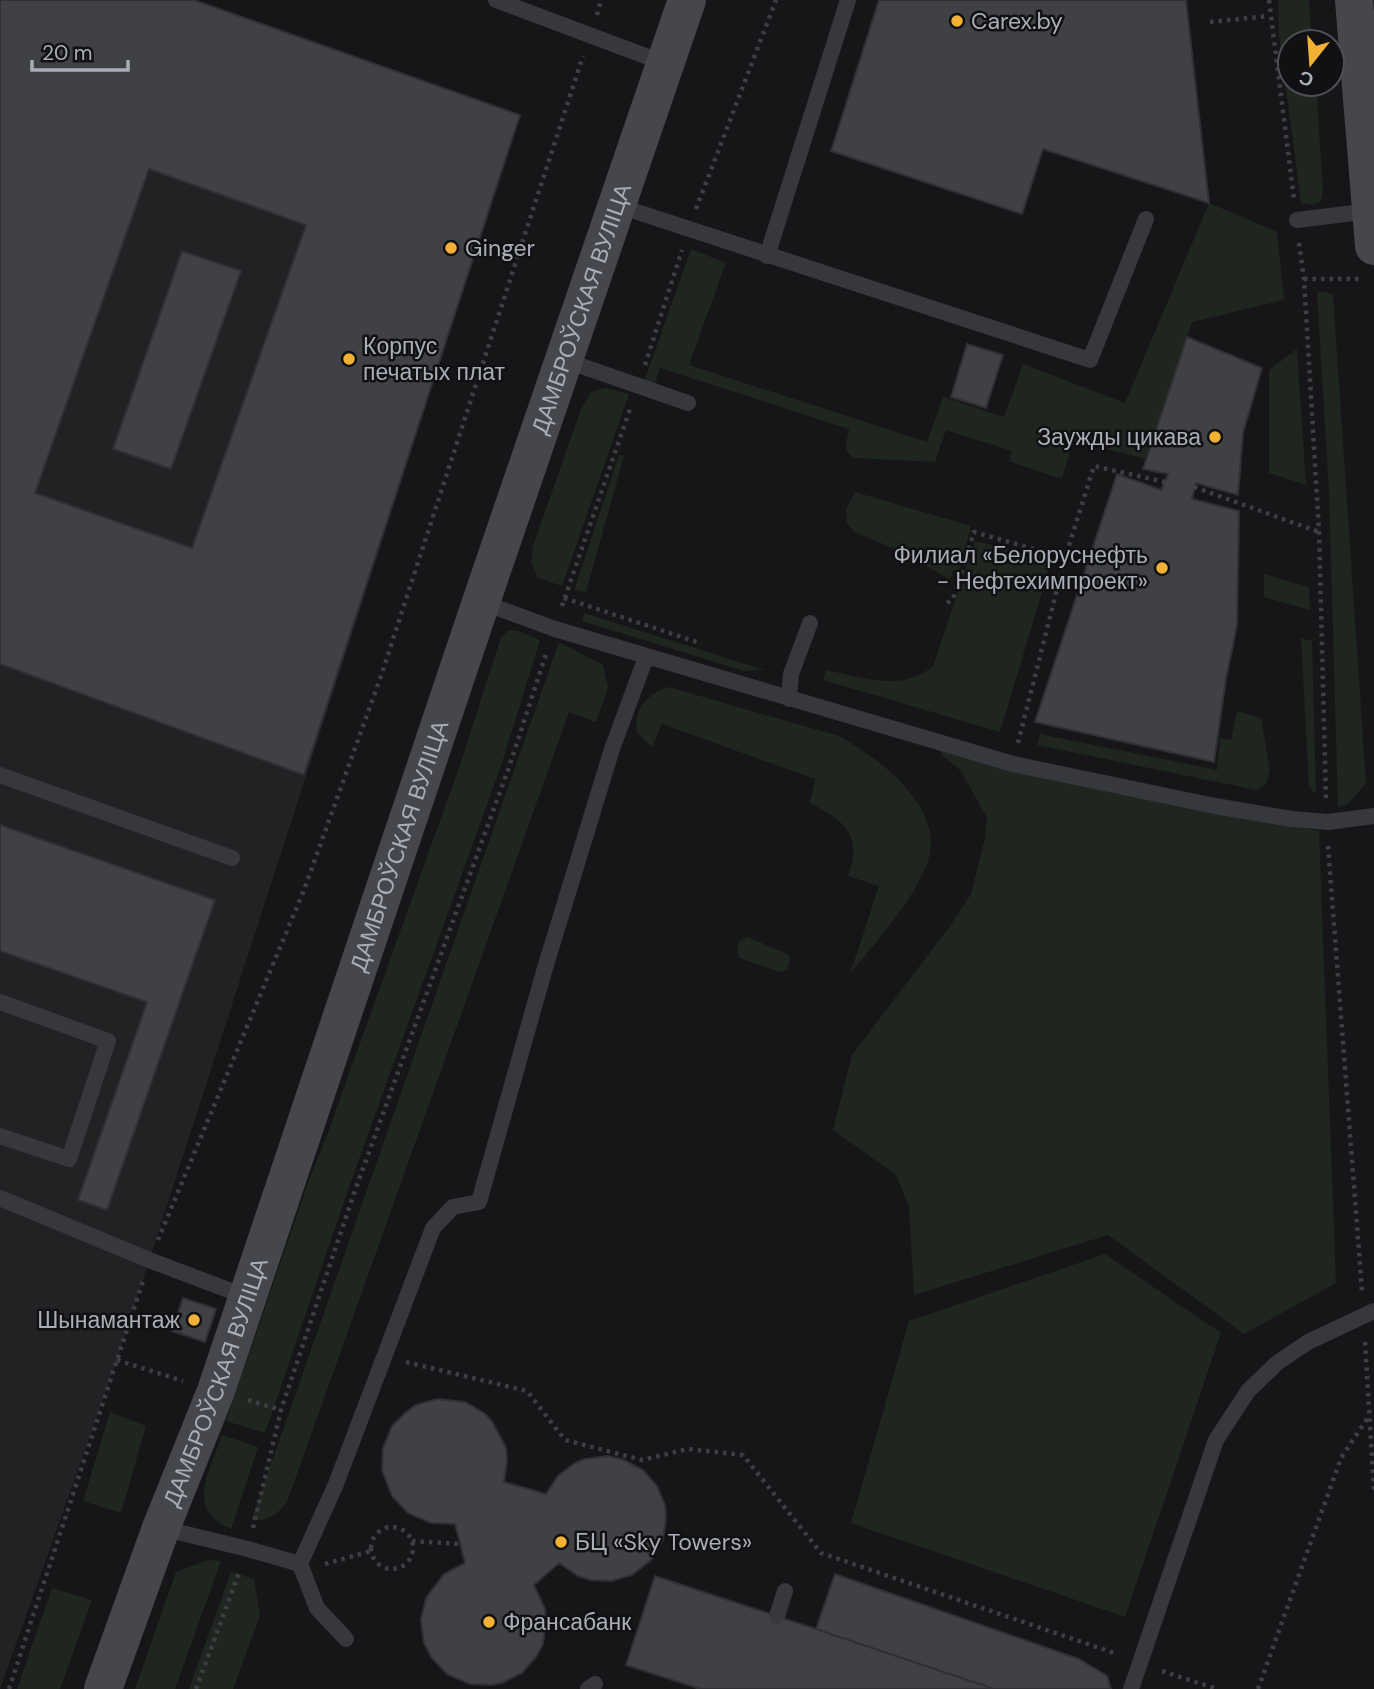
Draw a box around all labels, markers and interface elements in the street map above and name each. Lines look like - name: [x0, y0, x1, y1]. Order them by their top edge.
- place label: Carex.by: [971, 6, 1063, 36]
- marker: Carex.by: [949, 13, 965, 29]
- scale bar: [32, 28, 128, 72]
- north arrow: [1276, 28, 1346, 98]
- text: 20 m: [42, 39, 93, 67]
- text: С: [1296, 65, 1316, 93]
- street label: ДАМБРОЎСКАЯ ВУЛІЦА: [525, 179, 638, 438]
- place label: Ginger: [465, 233, 535, 263]
- marker: Ginger: [443, 240, 459, 256]
- place label: Корпус печатых плат: [363, 331, 506, 387]
- marker: Корпус печатых плат: [341, 351, 357, 367]
- place label: Заужды цикава: [1037, 422, 1201, 452]
- marker: Заужды цикава: [1207, 429, 1223, 445]
- place label: Филиал «Белоруснефть - Нефтехимпроект»: [893, 540, 1148, 596]
- marker: Филиал «Белоруснефть - Нефтехимпроект»: [1154, 560, 1170, 576]
- street label: ДАМБРОЎСКАЯ ВУЛІЦА: [343, 716, 455, 975]
- street label: ДАМБРОЎСКАЯ ВУЛІЦА: [156, 1253, 275, 1511]
- place label: Шынамантаж: [37, 1305, 181, 1335]
- marker: Шынамантаж: [186, 1312, 202, 1328]
- place label: БЦ «Sky Towers»: [575, 1527, 752, 1557]
- marker: БЦ «Sky Towers»: [553, 1534, 569, 1550]
- place label: Франсабанк: [503, 1607, 632, 1637]
- marker: Франсабанк: [481, 1614, 497, 1630]

